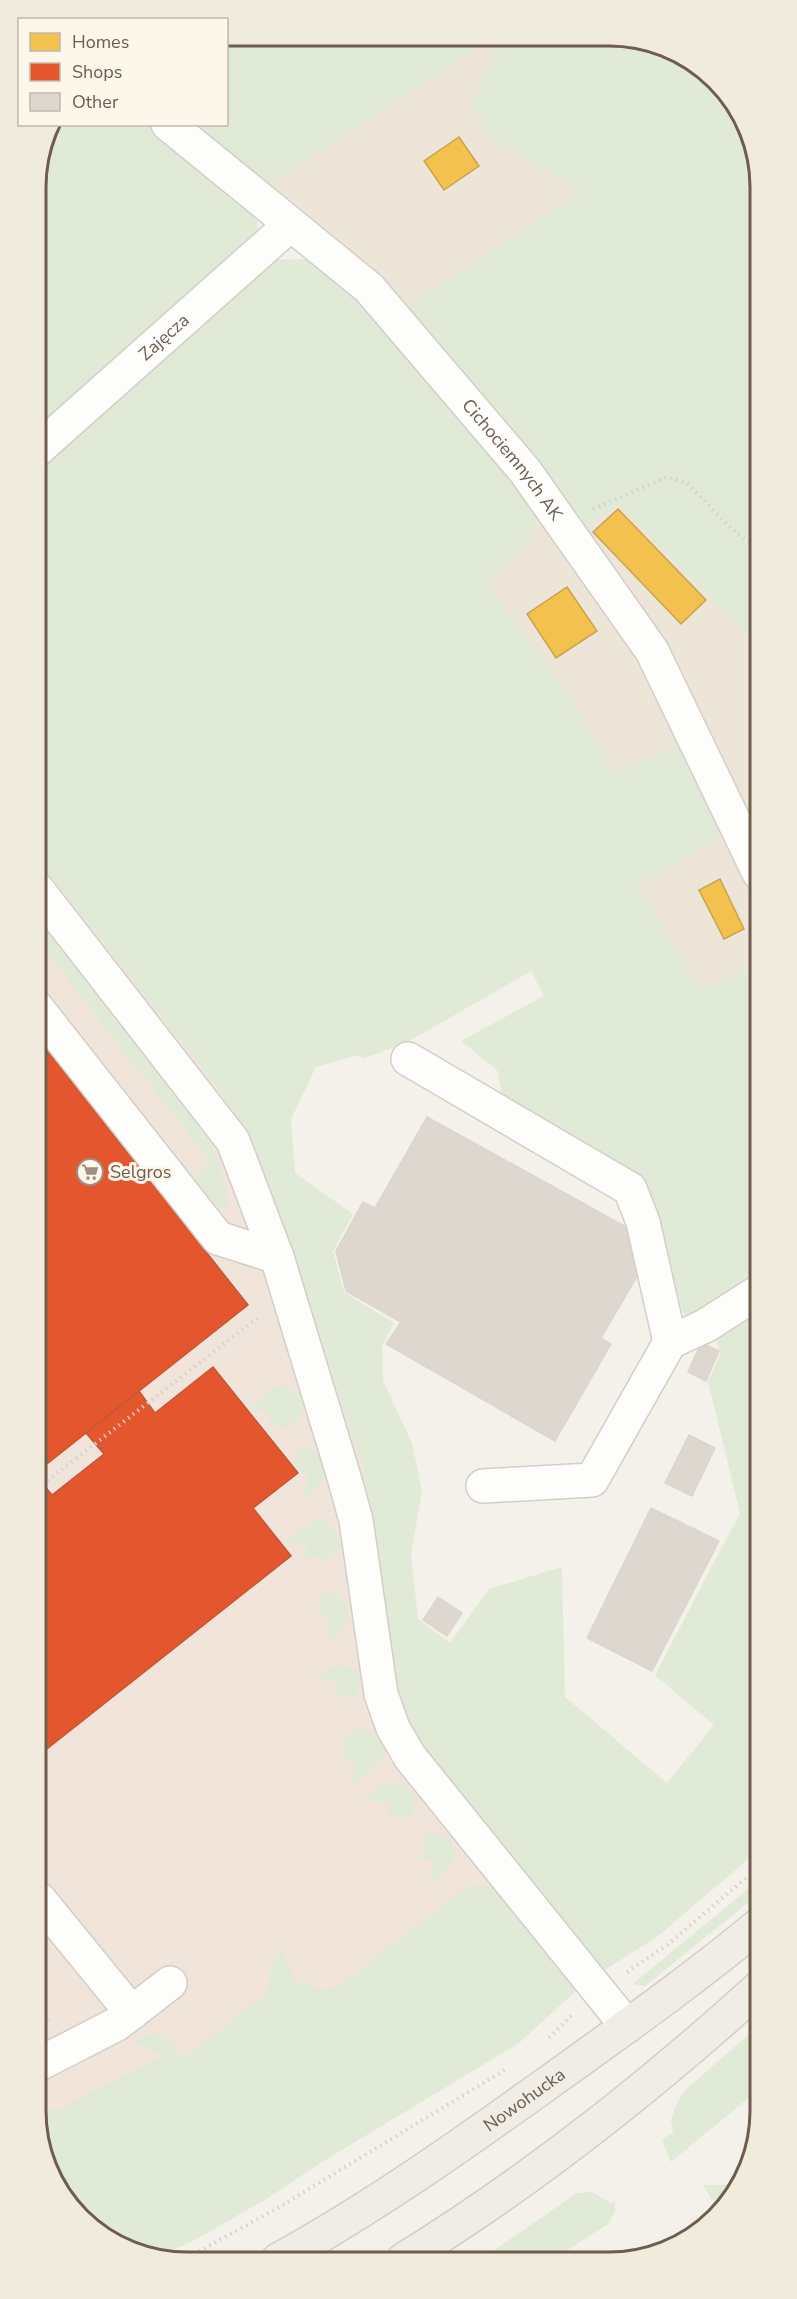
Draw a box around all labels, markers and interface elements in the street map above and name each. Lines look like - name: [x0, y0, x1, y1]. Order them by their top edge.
- legend: [18, 18, 228, 126]
- text: Homes: [72, 30, 129, 54]
- text: Shops: [72, 60, 122, 84]
- text: Other: [72, 90, 119, 114]
- street label: Zajęcza: [134, 308, 194, 366]
- street label: Cichociemnych AK: [456, 394, 569, 526]
- supermarket icon: Selgros: [75, 1157, 105, 1187]
- place label: Selgros: [110, 1160, 171, 1184]
- street label: Nowohucka: [479, 2062, 570, 2137]

